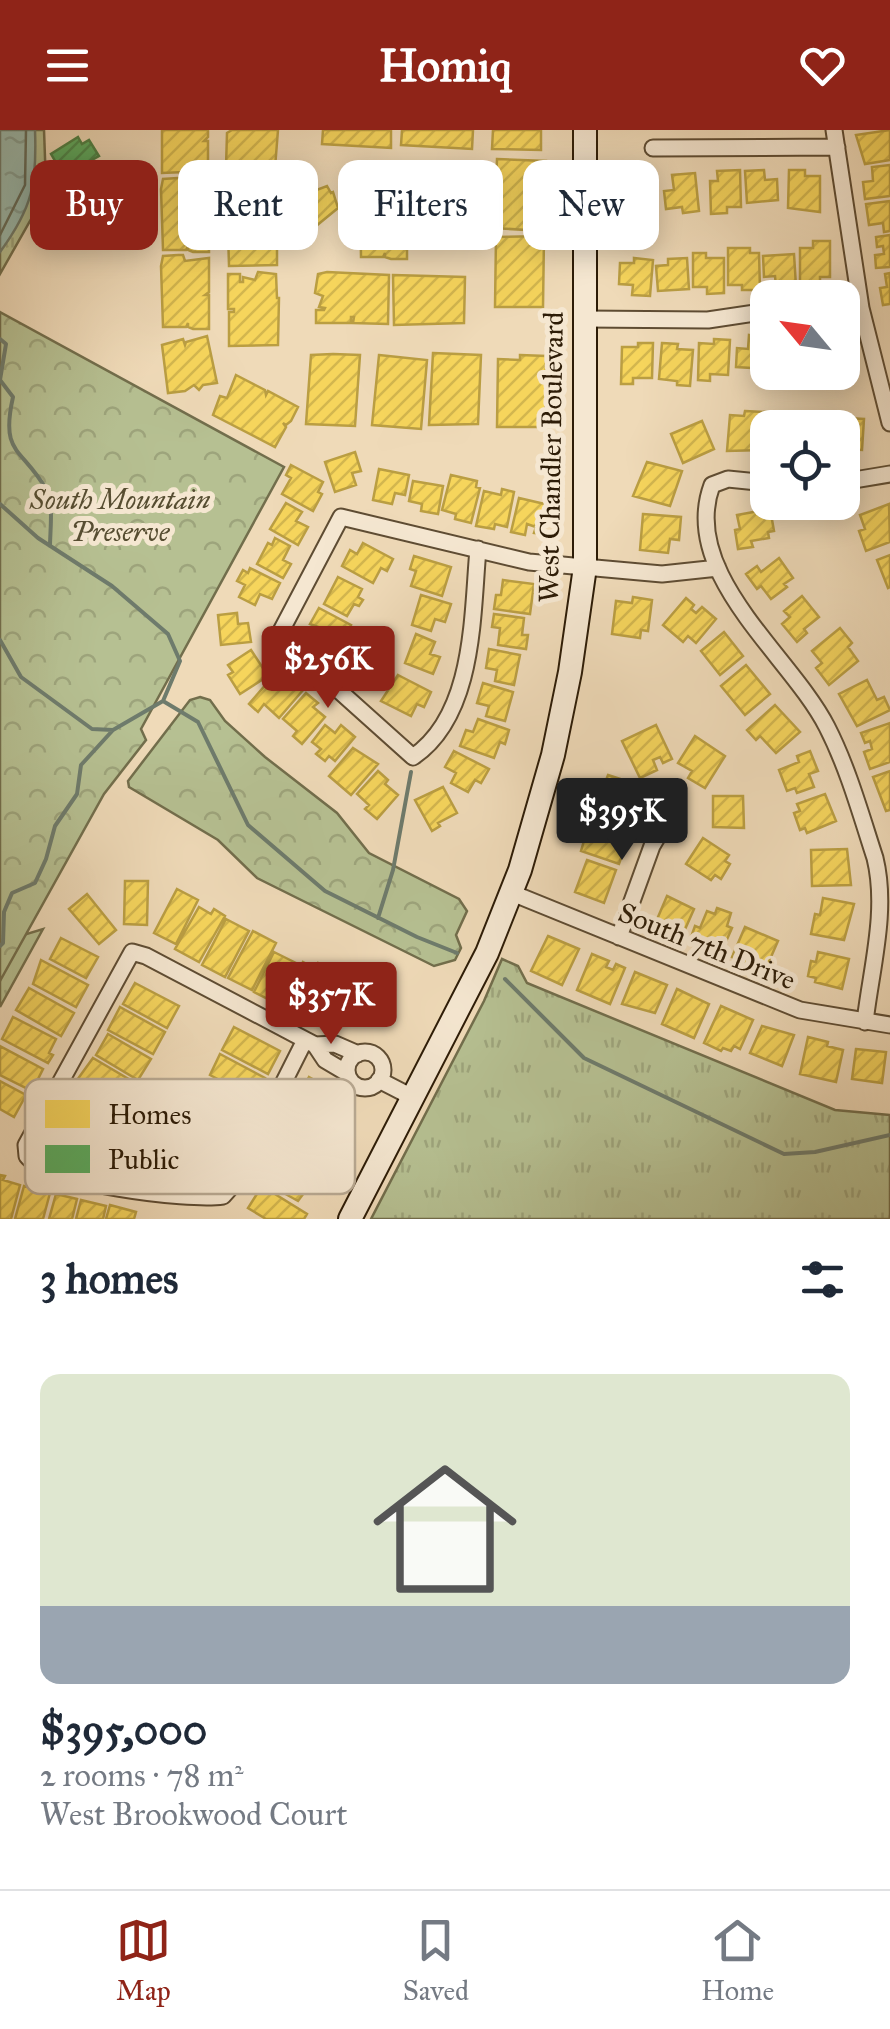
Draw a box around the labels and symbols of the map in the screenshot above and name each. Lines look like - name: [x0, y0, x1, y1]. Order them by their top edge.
- north arrow: [750, 280, 860, 390]
- street label: West Chandler Boulevard: [531, 311, 571, 603]
- park label: South Mountain Preserve: [29, 482, 211, 549]
- pin: $256K: [258, 626, 398, 711]
- pin: $395K: [552, 778, 692, 863]
- street label: South 7th Drive: [613, 895, 801, 997]
- pin: $357K: [261, 962, 401, 1047]
- legend: [25, 1079, 355, 1194]
- text: Homes: [108, 1097, 191, 1132]
- text: Public: [108, 1142, 179, 1177]

